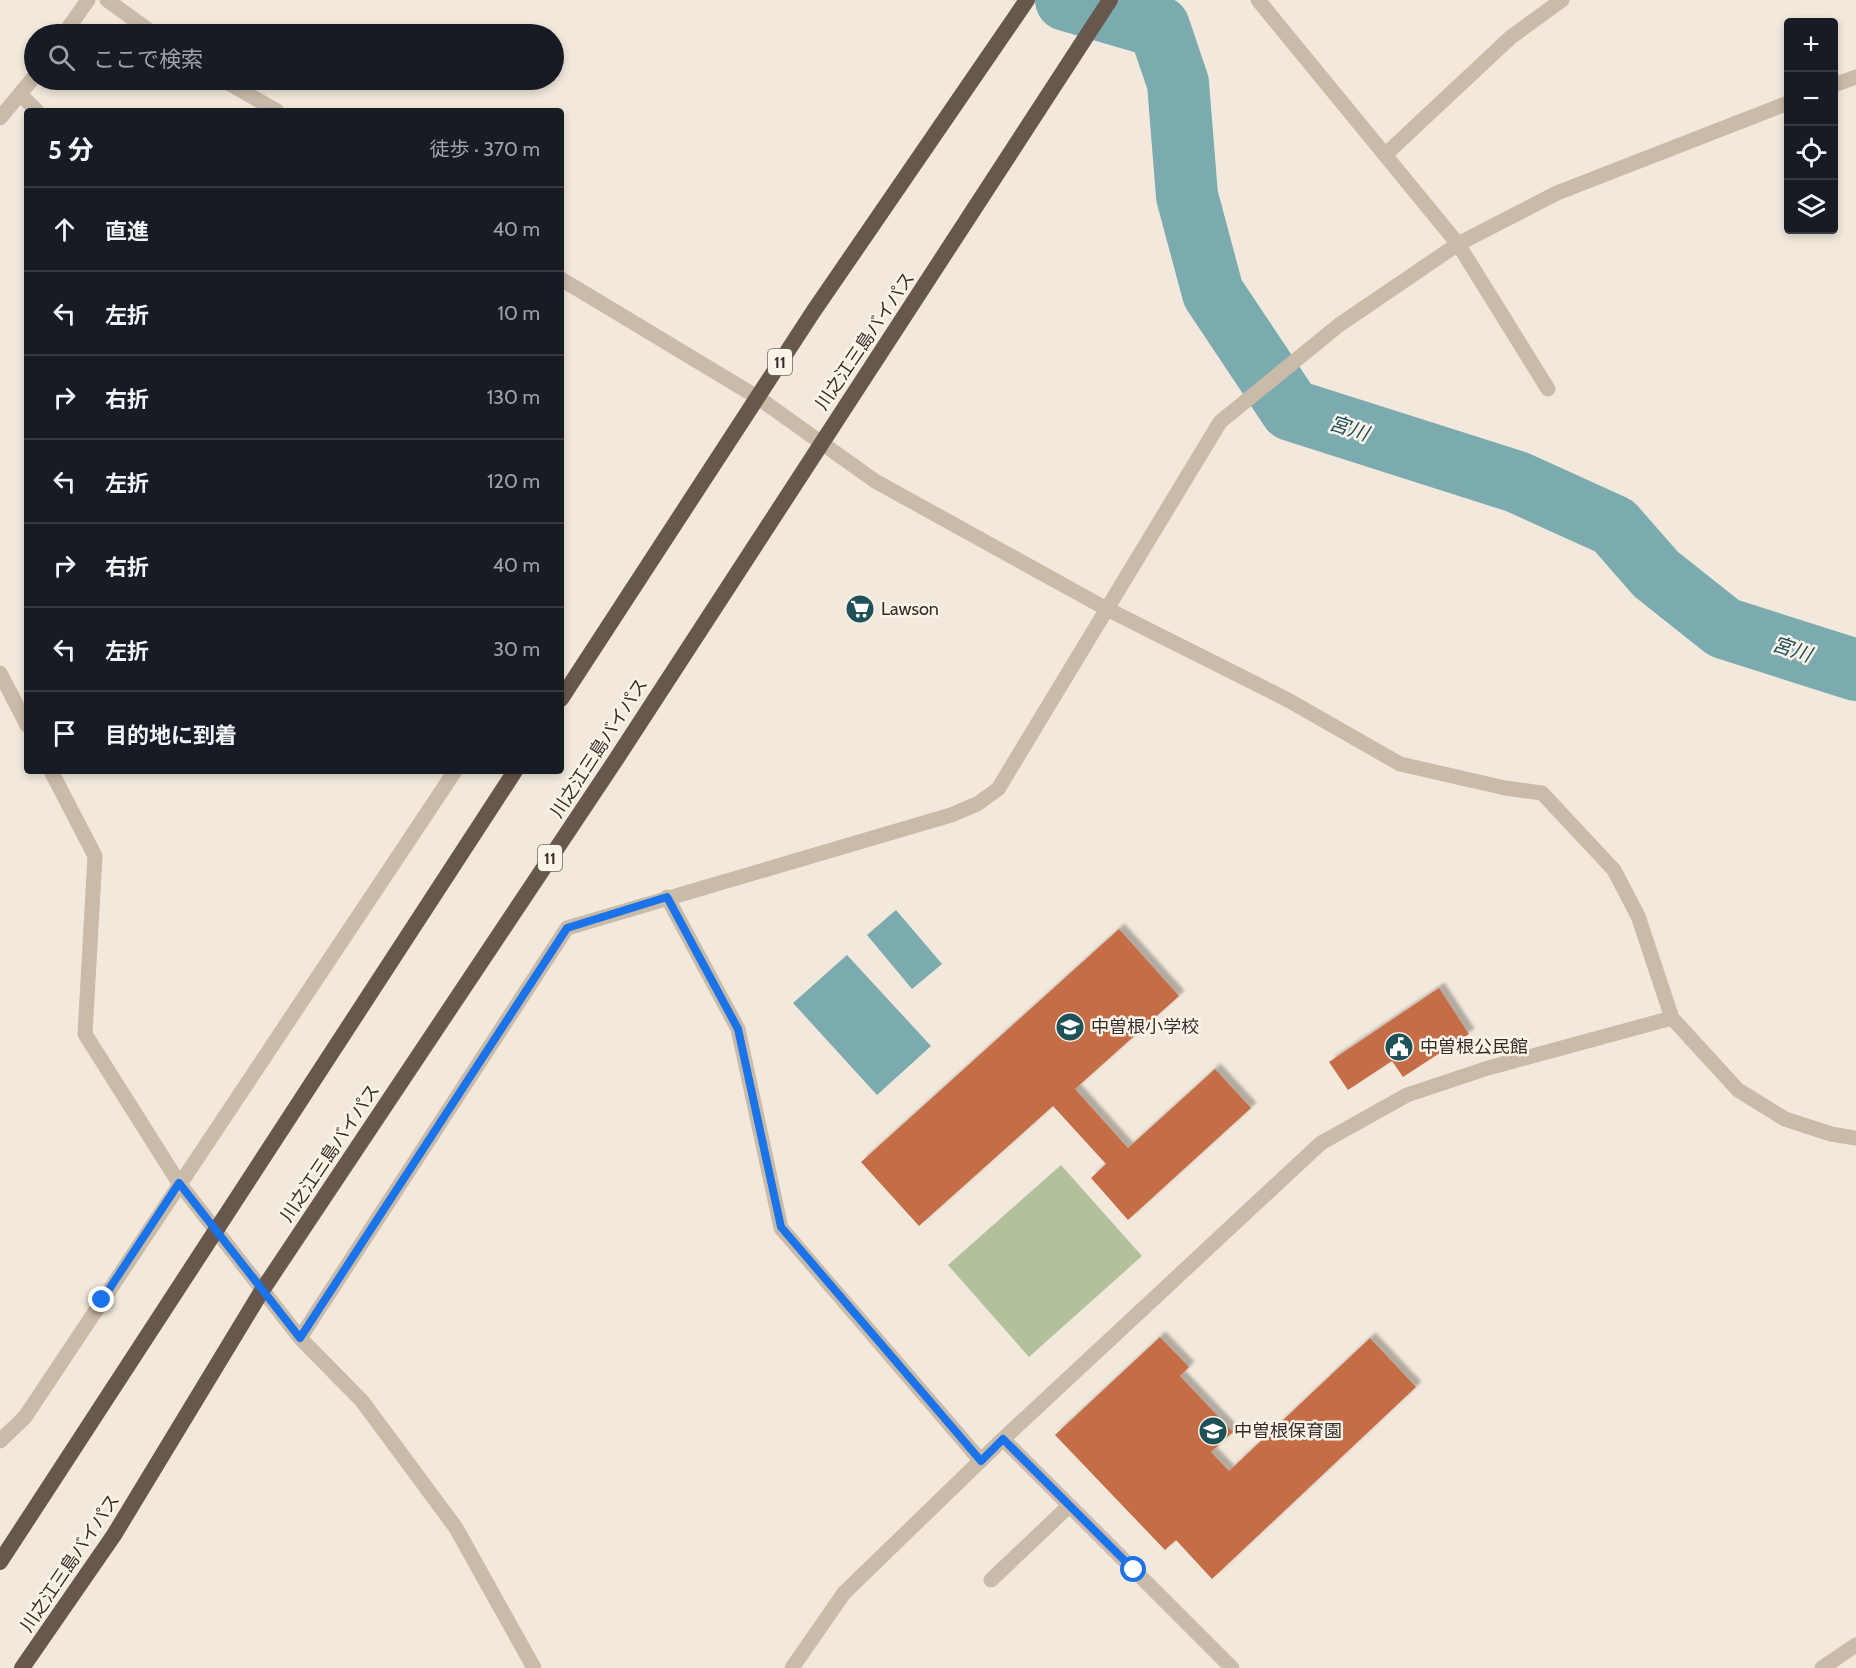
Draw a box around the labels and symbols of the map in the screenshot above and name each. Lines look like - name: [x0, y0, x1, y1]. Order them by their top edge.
- street label: 川之江三島バイパス: [811, 268, 919, 414]
- road number: 11: [768, 349, 792, 375]
- water label: 宮川: [1326, 410, 1374, 446]
- supermarket icon: Lawson: [844, 593, 876, 625]
- place label: Lawson: [881, 598, 939, 620]
- water label: 宮川: [1769, 631, 1817, 667]
- street label: 川之江三島バイパス: [546, 674, 652, 822]
- road number: 11: [538, 845, 562, 871]
- school or university icon: 中曽根小学校: [1054, 1011, 1086, 1043]
- place label: 中曽根小学校: [1091, 1016, 1199, 1038]
- public building icon: 中曽根公民館: [1383, 1031, 1415, 1063]
- place label: 中曽根公民館: [1420, 1036, 1528, 1058]
- street label: 川之江三島バイパス: [276, 1080, 384, 1226]
- route end: [88, 1286, 114, 1312]
- school or university icon: 中曽根保育園: [1197, 1415, 1229, 1447]
- place label: 中曽根保育園: [1234, 1420, 1342, 1442]
- street label: 川之江三島バイパス: [16, 1490, 124, 1636]
- route start: [1120, 1556, 1146, 1582]

